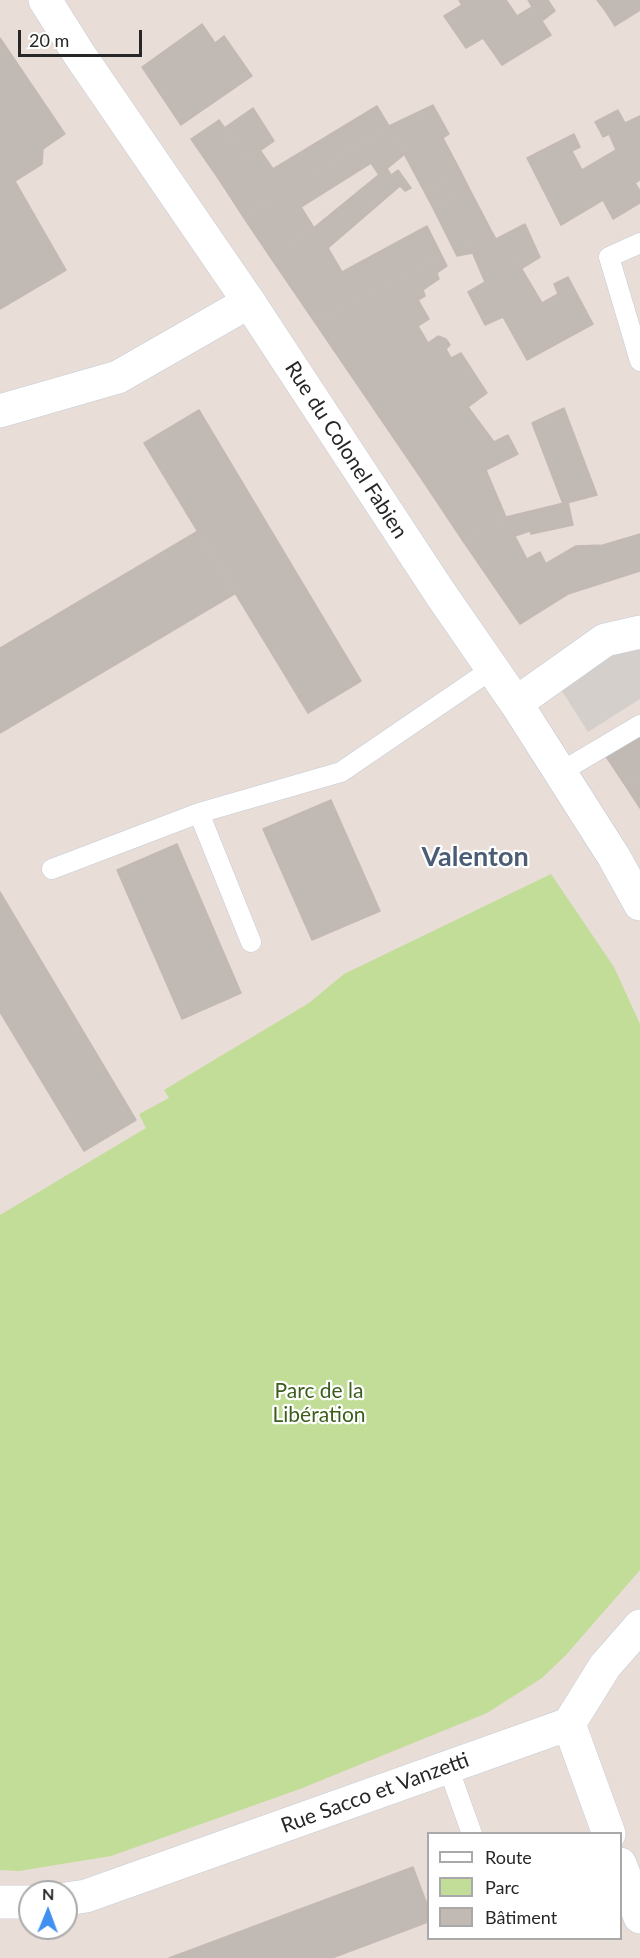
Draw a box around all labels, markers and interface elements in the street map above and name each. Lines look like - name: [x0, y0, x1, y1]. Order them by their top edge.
- scale bar: [21, 18, 146, 56]
- text: 20 m: [29, 29, 69, 51]
- street label: Rue du Colonel Fabien: [279, 357, 413, 543]
- district label: Valenton: [421, 841, 529, 873]
- park label: Parc de la Libération: [272, 1378, 366, 1428]
- street label: Rue Sacco et Vanzetti: [278, 1747, 472, 1839]
- legend: [427, 1832, 622, 1940]
- text: Route: [485, 1846, 532, 1868]
- text: Parc: [485, 1876, 519, 1898]
- north arrow: [18, 1880, 78, 1940]
- text: N: [42, 1884, 55, 1903]
- text: Bâtiment: [485, 1906, 557, 1928]

